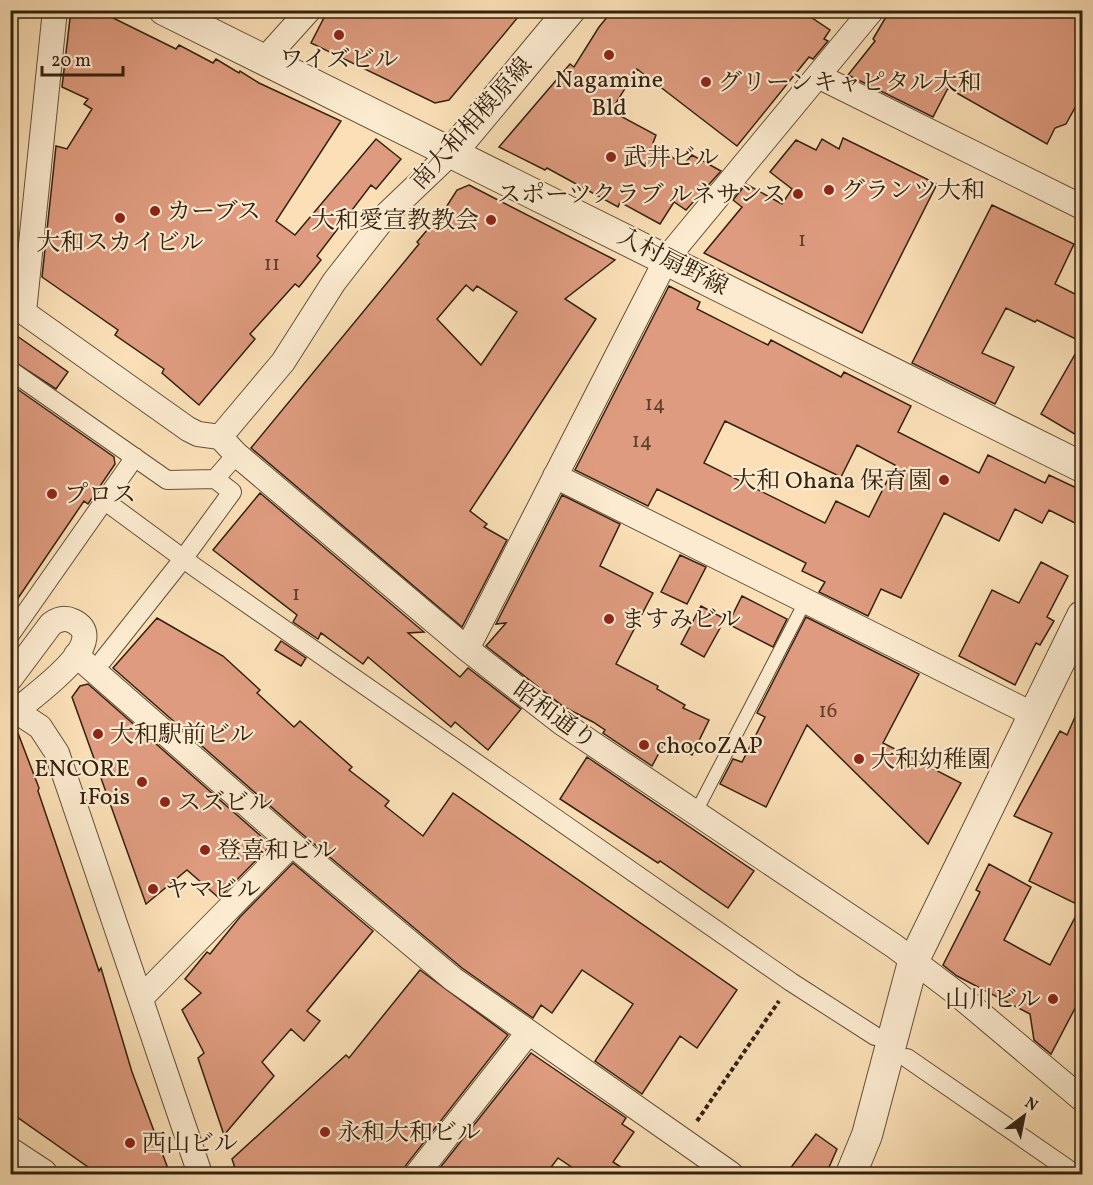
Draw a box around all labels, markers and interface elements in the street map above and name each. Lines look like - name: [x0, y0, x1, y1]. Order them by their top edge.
- marker: ワイズビル: [332, 28, 346, 42]
- scale bar: [42, 39, 123, 77]
- place label: ワイズビル: [279, 44, 399, 78]
- marker: Nagamine Bld: [602, 48, 616, 62]
- text: 20 m: [51, 49, 91, 74]
- street label: 南大和相模原線: [404, 51, 541, 198]
- place label: Nagamine Bld: [555, 64, 663, 126]
- place label: グリーンキャピタル大和: [718, 67, 982, 101]
- marker: グリーンキャピタル大和: [699, 75, 713, 89]
- place label: 武井ビル: [623, 142, 719, 176]
- marker: 武井ビル: [604, 150, 618, 164]
- place label: グランツ大和: [841, 175, 985, 209]
- place label: スポーツクラブ ルネサンス: [497, 179, 786, 213]
- marker: グランツ大和: [822, 183, 836, 197]
- marker: スポーツクラブ ルネサンス: [791, 187, 805, 201]
- place label: カーブス: [167, 196, 261, 230]
- marker: カーブス: [148, 204, 162, 218]
- place label: 大和愛宣教教会: [311, 205, 479, 239]
- marker: 大和スカイビル: [113, 211, 127, 225]
- marker: 大和愛宣教教会: [484, 213, 498, 227]
- street label: 入村扇野線: [611, 220, 733, 305]
- house number: 1: [798, 226, 806, 255]
- place label: 大和スカイビル: [36, 227, 204, 261]
- house number: 11: [264, 250, 280, 279]
- house number: 14: [645, 390, 665, 419]
- house number: 14: [632, 427, 652, 456]
- place label: 大和 Ohana 保育園: [732, 465, 932, 499]
- marker: 大和 Ohana 保育園: [937, 473, 951, 487]
- place label: プロス: [64, 479, 136, 513]
- marker: プロス: [45, 487, 59, 501]
- house number: 1: [292, 580, 300, 609]
- place label: ますみビル: [621, 604, 741, 638]
- marker: ますみビル: [602, 612, 616, 626]
- street label: 昭和通り: [505, 675, 603, 759]
- house number: 16: [819, 697, 837, 726]
- place label: 大和駅前ビル: [110, 719, 254, 753]
- marker: 大和駅前ビル: [91, 727, 105, 741]
- place label: chocoZAP: [656, 730, 763, 764]
- marker: chocoZAP: [637, 738, 651, 752]
- place label: 大和幼稚園: [871, 744, 991, 778]
- marker: 大和幼稚園: [852, 752, 866, 766]
- place label: ENCORE 1Fois: [34, 753, 130, 815]
- marker: ENCORE 1Fois: [135, 775, 149, 789]
- place label: スズビル: [177, 787, 273, 821]
- marker: スズビル: [158, 795, 172, 809]
- place label: 登喜和ビル: [217, 835, 337, 869]
- marker: 登喜和ビル: [198, 843, 212, 857]
- place label: ヤマビル: [165, 874, 261, 908]
- marker: ヤマビル: [146, 882, 160, 896]
- place label: 山川ビル: [945, 984, 1041, 1018]
- marker: 山川ビル: [1046, 992, 1060, 1006]
- north arrow: [994, 1086, 1054, 1146]
- text: N: [1020, 1093, 1042, 1118]
- place label: 永和大和ビル: [337, 1117, 481, 1151]
- marker: 永和大和ビル: [318, 1125, 332, 1139]
- place label: 西山ビル: [142, 1128, 238, 1162]
- marker: 西山ビル: [123, 1136, 137, 1150]

